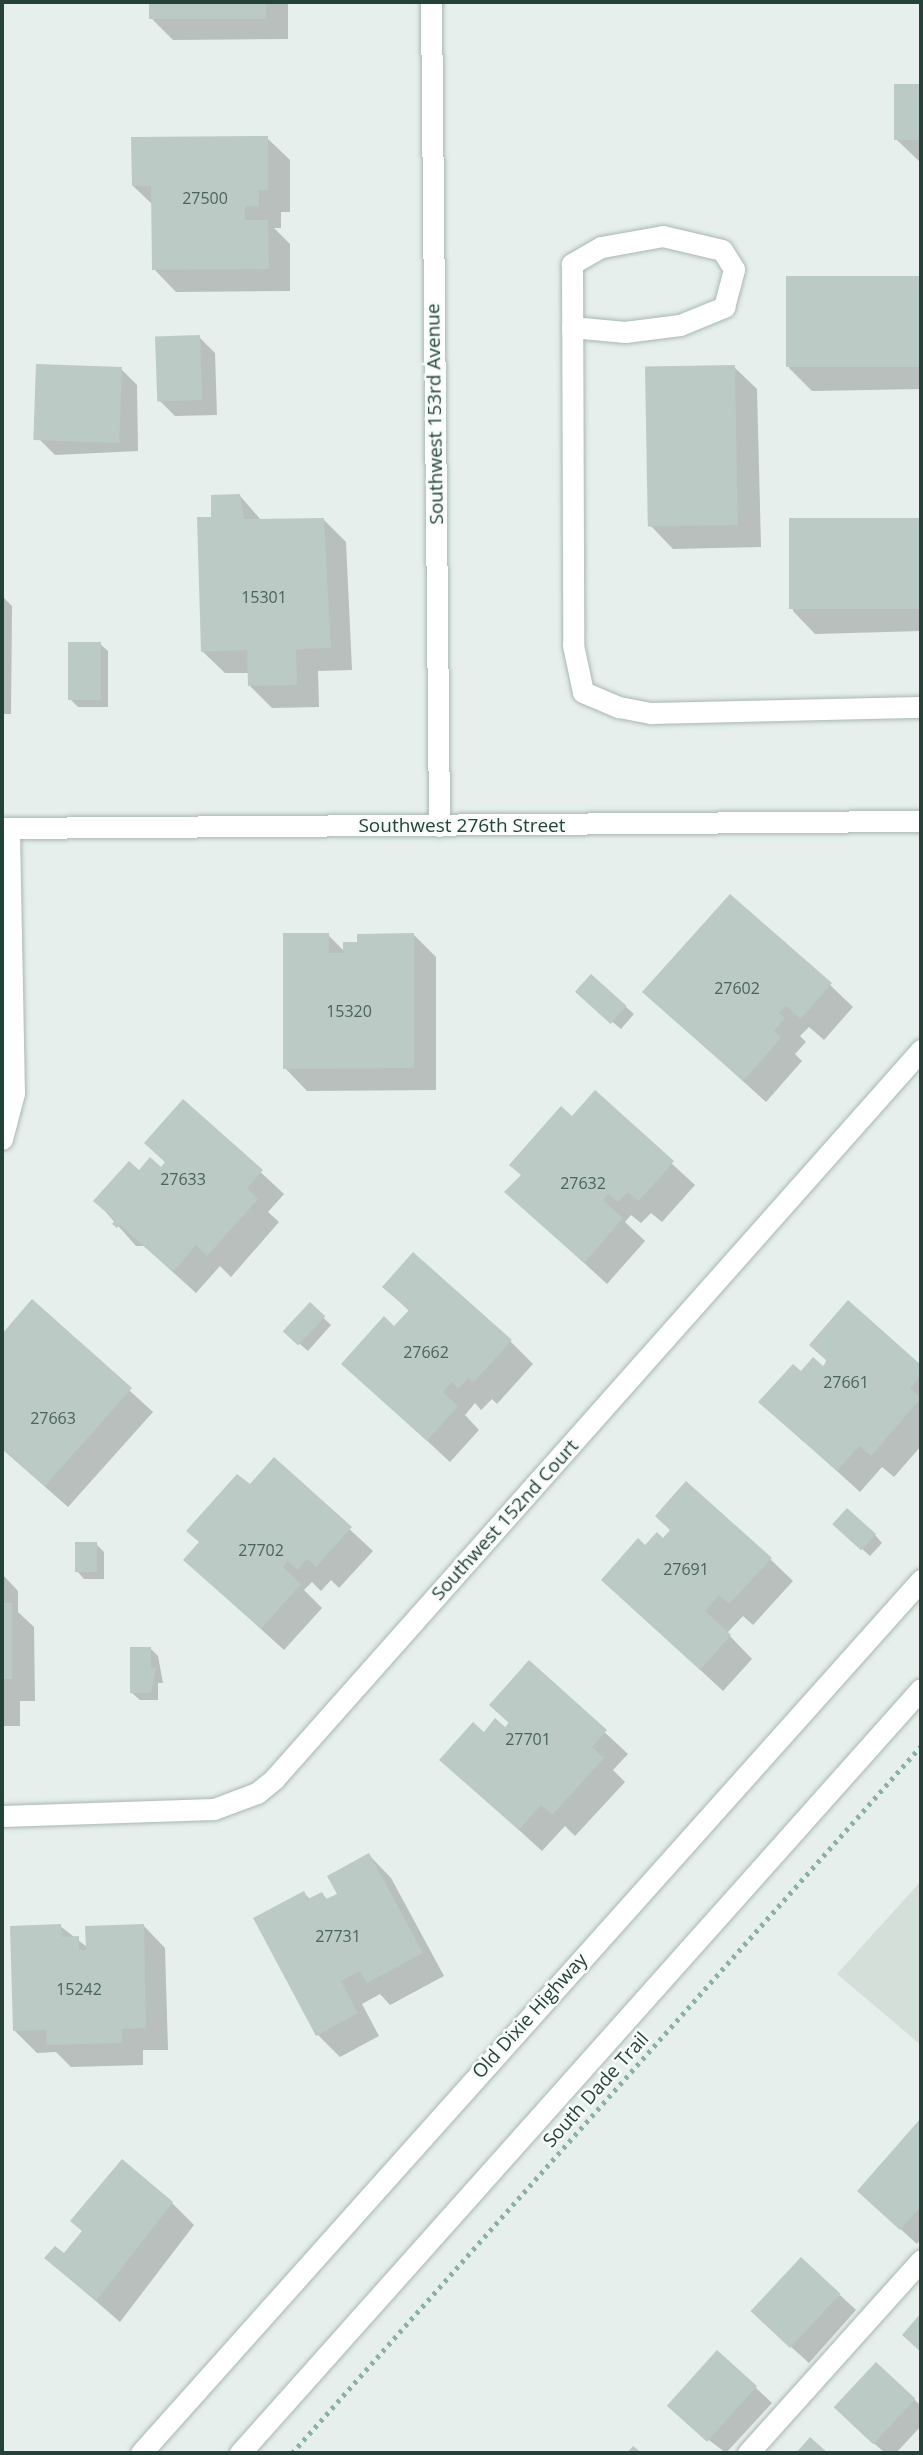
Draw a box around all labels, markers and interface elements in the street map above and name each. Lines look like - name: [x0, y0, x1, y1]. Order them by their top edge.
- house number: 27500: [182, 188, 228, 208]
- street label: Southwest 153rd Avenue: [422, 303, 448, 525]
- house number: 15301: [241, 587, 287, 607]
- street label: Southwest 276th Street: [358, 815, 566, 837]
- house number: 27602: [714, 978, 760, 998]
- house number: 15320: [326, 1001, 372, 1021]
- house number: 27633: [160, 1169, 206, 1189]
- house number: 27632: [560, 1173, 606, 1193]
- house number: 27662: [403, 1342, 449, 1362]
- house number: 27661: [823, 1372, 869, 1392]
- house number: 27663: [30, 1408, 76, 1428]
- street label: Southwest 152nd Court: [427, 1435, 583, 1605]
- house number: 27702: [238, 1540, 284, 1560]
- house number: 27691: [663, 1559, 709, 1579]
- house number: 27701: [505, 1729, 551, 1749]
- house number: 27731: [315, 1926, 361, 1946]
- street label: Old Dixie Highway: [468, 1949, 592, 2083]
- house number: 15242: [56, 1979, 102, 1999]
- street label: South Dade Trail: [538, 2028, 654, 2152]

